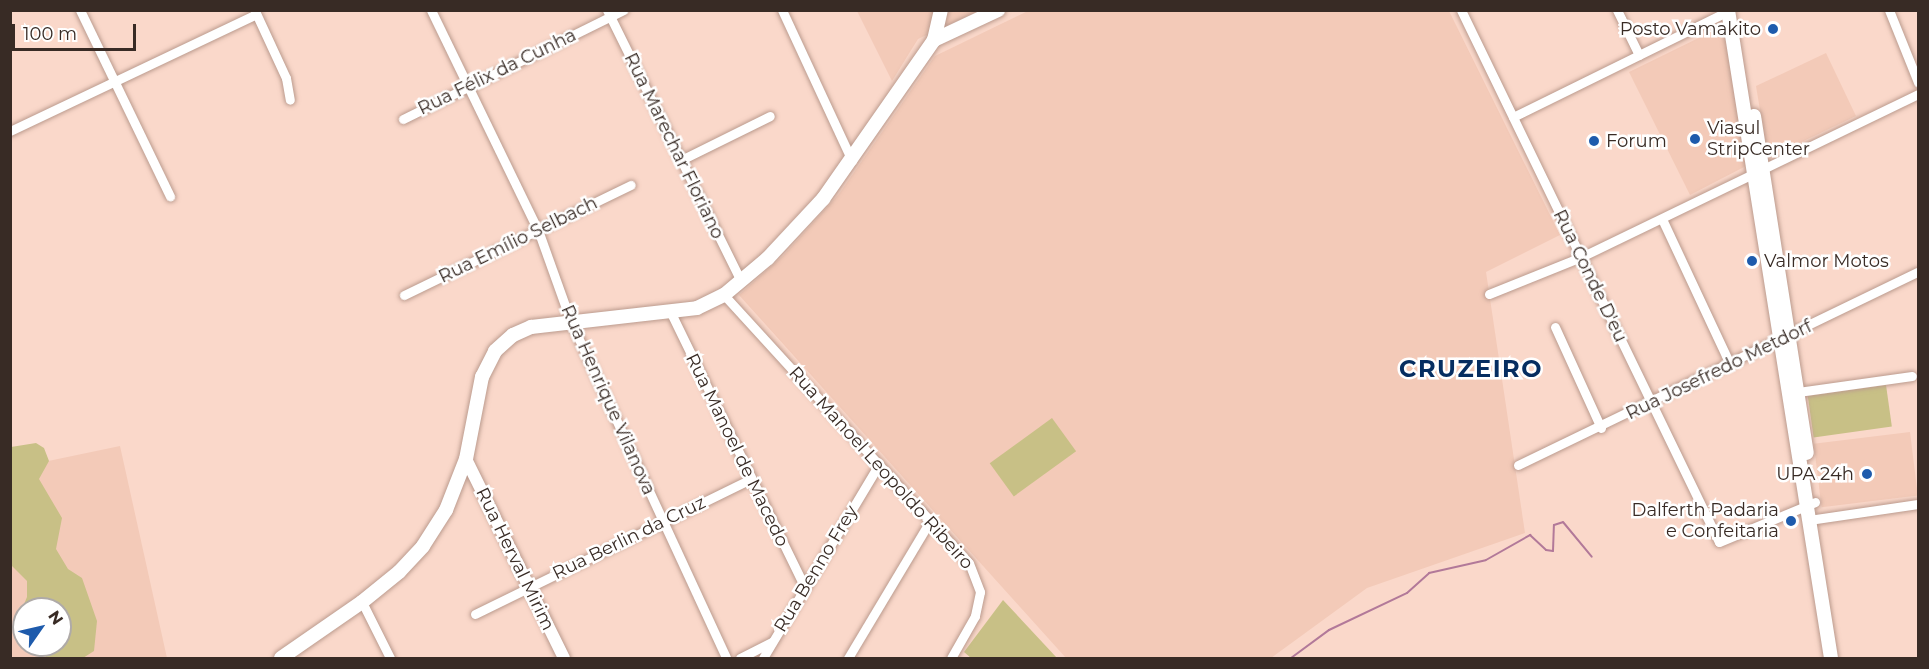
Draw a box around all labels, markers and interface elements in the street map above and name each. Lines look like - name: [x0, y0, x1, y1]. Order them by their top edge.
- scale bar: [15, 12, 140, 50]
- place label: Posto Vamakito: [1620, 18, 1761, 40]
- marker: Posto Vamakito: [1766, 22, 1780, 36]
- text: 100 m: [23, 23, 77, 45]
- street label: Rua Félix da Cunha: [414, 24, 580, 120]
- street label: Rua Marechar Floriano: [620, 49, 728, 243]
- place label: Viasul StripCenter: [1707, 118, 1810, 160]
- place label: Forum: [1606, 130, 1667, 152]
- marker: Viasul StripCenter: [1688, 132, 1702, 146]
- marker: Forum: [1587, 134, 1601, 148]
- street label: Rua Emílio Selbach: [435, 192, 601, 288]
- street label: Rua Conde D'eu: [1549, 206, 1631, 346]
- place label: Valmor Motos: [1764, 250, 1889, 272]
- marker: Valmor Motos: [1745, 254, 1759, 268]
- street label: Rua Henrique Vilanova: [556, 302, 660, 498]
- street label: Rua Josefredo Metdorf: [1622, 315, 1816, 425]
- street label: Rua Manoel de Macedo: [681, 350, 793, 550]
- district label: CRUZEIRO: [1399, 355, 1543, 383]
- street label: Rua Manoel Leopoldo Ribeiro: [784, 362, 978, 574]
- place label: UPA 24h: [1776, 463, 1854, 485]
- marker: UPA 24h: [1858, 465, 1876, 483]
- street label: Rua Herval Mirim: [471, 484, 559, 634]
- street label: Rua Berlin da Cruz: [549, 492, 709, 584]
- place label: Dalferth Padaria e Confeitaria: [1632, 500, 1779, 542]
- street label: Rua Benno Frey: [770, 502, 862, 636]
- marker: Dalferth Padaria e Confeitaria: [1784, 514, 1798, 528]
- north arrow: [12, 597, 72, 657]
- text: N: [44, 607, 67, 628]

